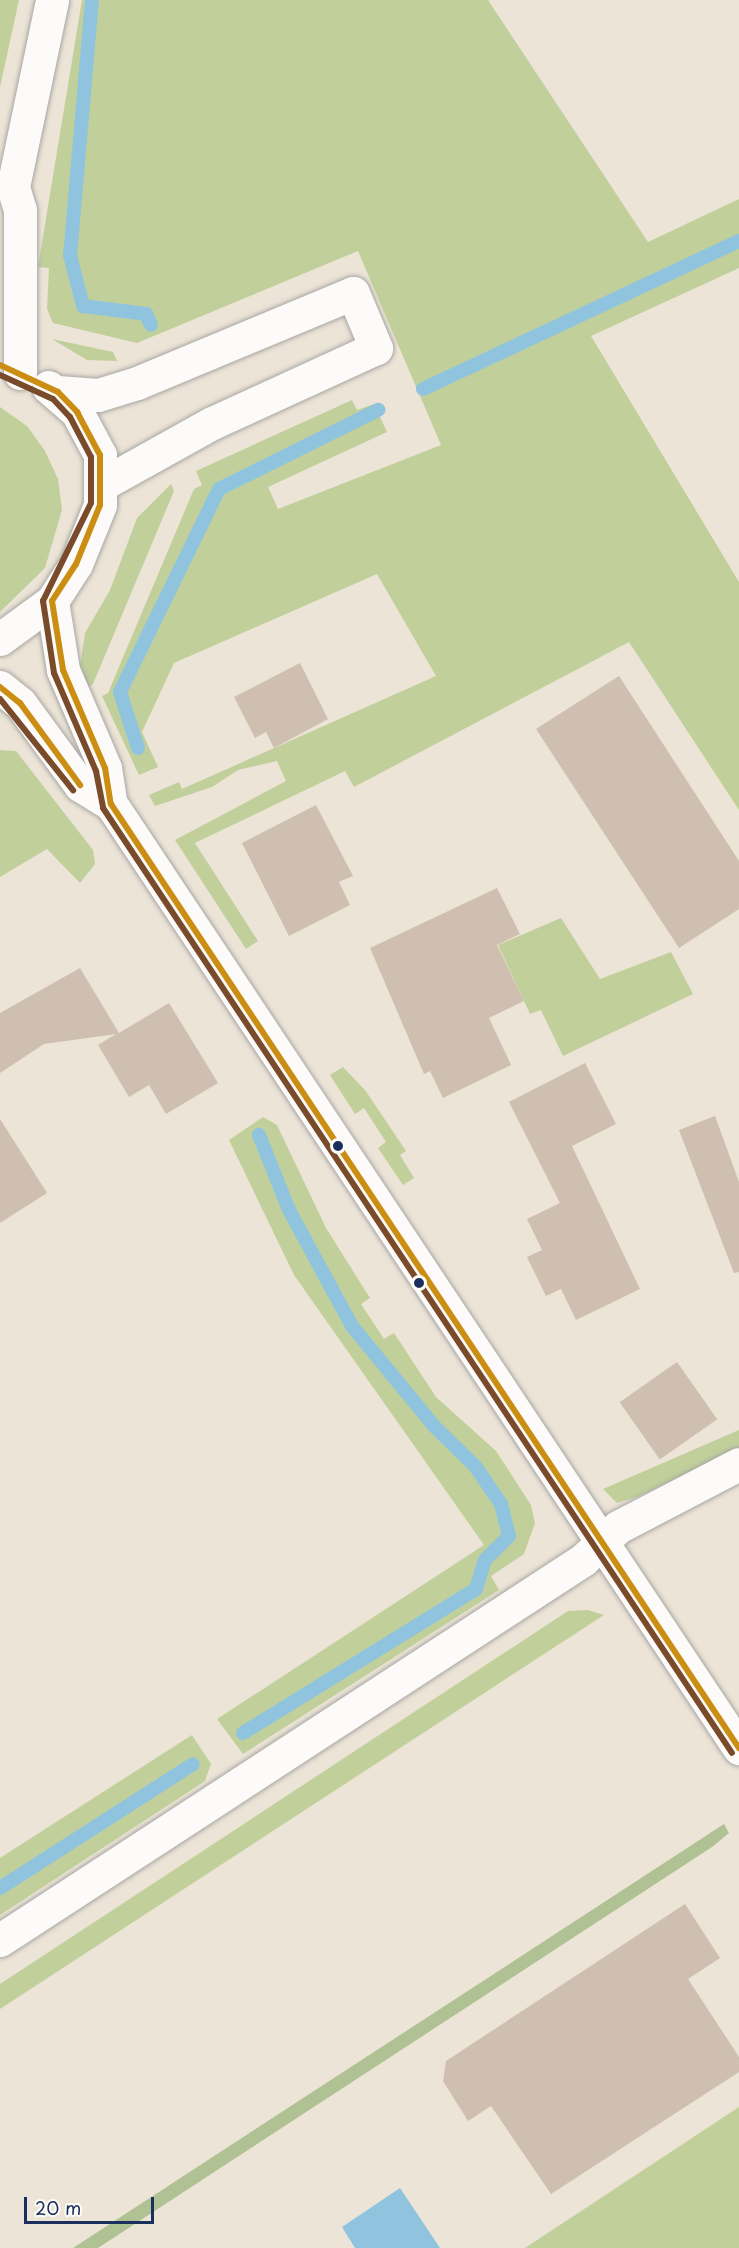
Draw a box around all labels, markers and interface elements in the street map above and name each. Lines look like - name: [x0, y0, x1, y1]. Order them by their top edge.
- unlabelled marker: [332, 1140, 344, 1152]
- unlabelled marker: [413, 1277, 425, 1289]
- scale bar: [27, 2185, 158, 2223]
- text: 20 m: [35, 2194, 81, 2221]

